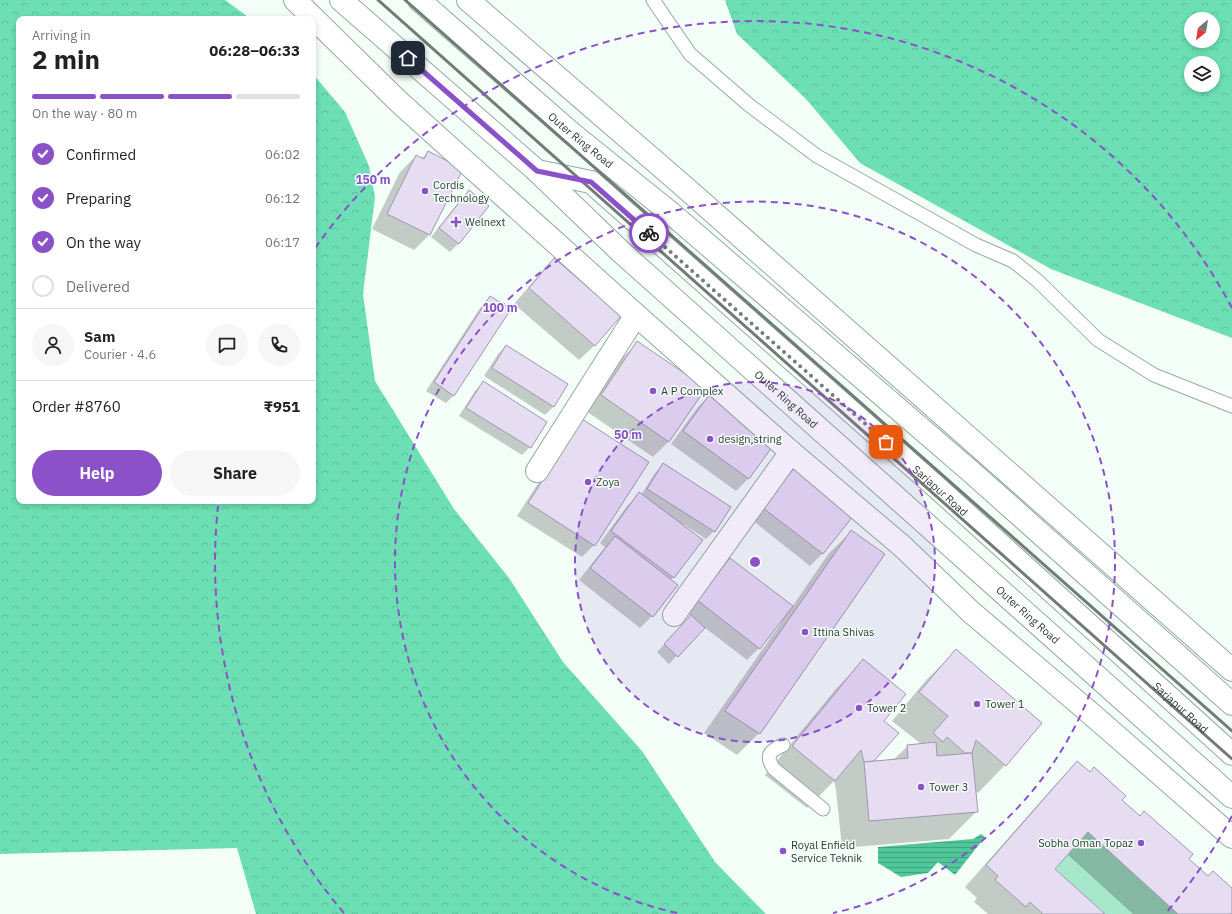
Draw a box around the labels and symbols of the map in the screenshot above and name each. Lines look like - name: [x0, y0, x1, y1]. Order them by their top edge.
- north arrow: [1184, 12, 1220, 48]
- pin: [391, 41, 425, 75]
- street label: Outer Ring Road: [545, 109, 616, 171]
- text: 150 m: [355, 172, 391, 187]
- place label: Cordis Technology: [433, 178, 490, 205]
- marker: Cordis Technology: [420, 186, 430, 196]
- courier: [629, 213, 669, 253]
- place label: Welnext: [465, 215, 505, 229]
- marker: Welnext: [450, 216, 462, 228]
- text: 100 m: [482, 300, 518, 315]
- street label: Outer Ring Road: [751, 367, 821, 431]
- place label: A P Complex: [661, 384, 724, 398]
- marker: A P Complex: [648, 386, 658, 396]
- pin: [869, 425, 903, 459]
- text: 50 m: [614, 427, 642, 442]
- place label: design,string: [718, 432, 782, 446]
- marker: design,string: [705, 434, 715, 444]
- street label: Sarjapur Road: [910, 462, 971, 519]
- place label: Zoya: [596, 475, 620, 489]
- marker: Zoya: [583, 477, 593, 487]
- centre of rings: [748, 555, 762, 569]
- street label: Outer Ring Road: [993, 583, 1063, 647]
- place label: Ittina Shivas: [813, 625, 874, 639]
- marker: Ittina Shivas: [800, 627, 810, 637]
- street label: Sarjapur Road: [1150, 679, 1211, 736]
- place label: Tower 1: [985, 697, 1025, 711]
- marker: Tower 1: [972, 699, 982, 709]
- place label: Tower 2: [867, 701, 906, 715]
- marker: Tower 2: [854, 703, 864, 713]
- place label: Tower 3: [929, 780, 968, 794]
- marker: Tower 3: [916, 782, 926, 792]
- place label: Sobha Oman Topaz: [1038, 836, 1133, 850]
- place label: Royal Enfield Service Teknik: [791, 838, 862, 865]
- marker: Sobha Oman Topaz: [1136, 838, 1146, 848]
- marker: Royal Enfield Service Teknik: [778, 846, 788, 856]

